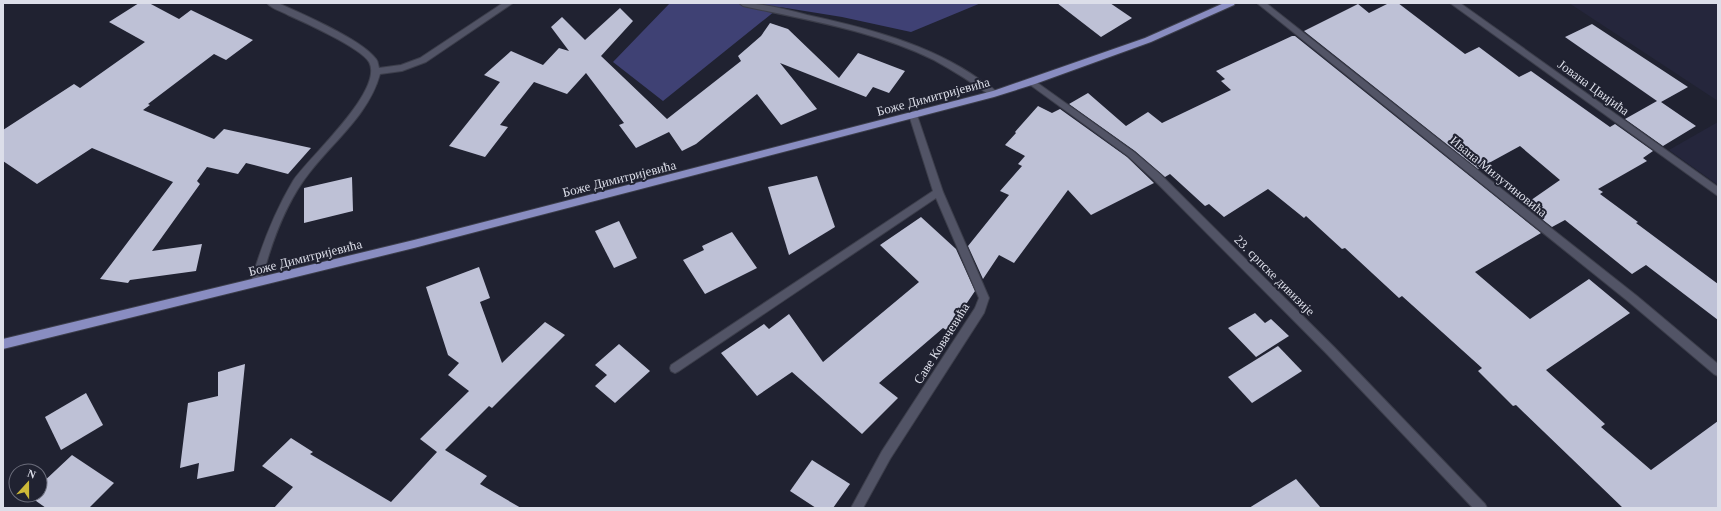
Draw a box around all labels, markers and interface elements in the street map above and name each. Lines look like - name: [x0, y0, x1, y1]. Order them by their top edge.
- street label: Јована Цвијића: [1555, 56, 1633, 118]
- street label: Боже Димитријевића: [875, 74, 992, 119]
- street label: Ивана Милутиновића: [1447, 133, 1550, 220]
- street label: Боже Димитријевића: [561, 157, 678, 200]
- street label: 23. српске дивизије: [1231, 232, 1318, 319]
- street label: Боже Димитријевића: [247, 236, 364, 279]
- street label: Саве Ковачевића: [910, 300, 973, 387]
- north arrow: [8, 463, 48, 503]
- text: N: [26, 467, 37, 481]

